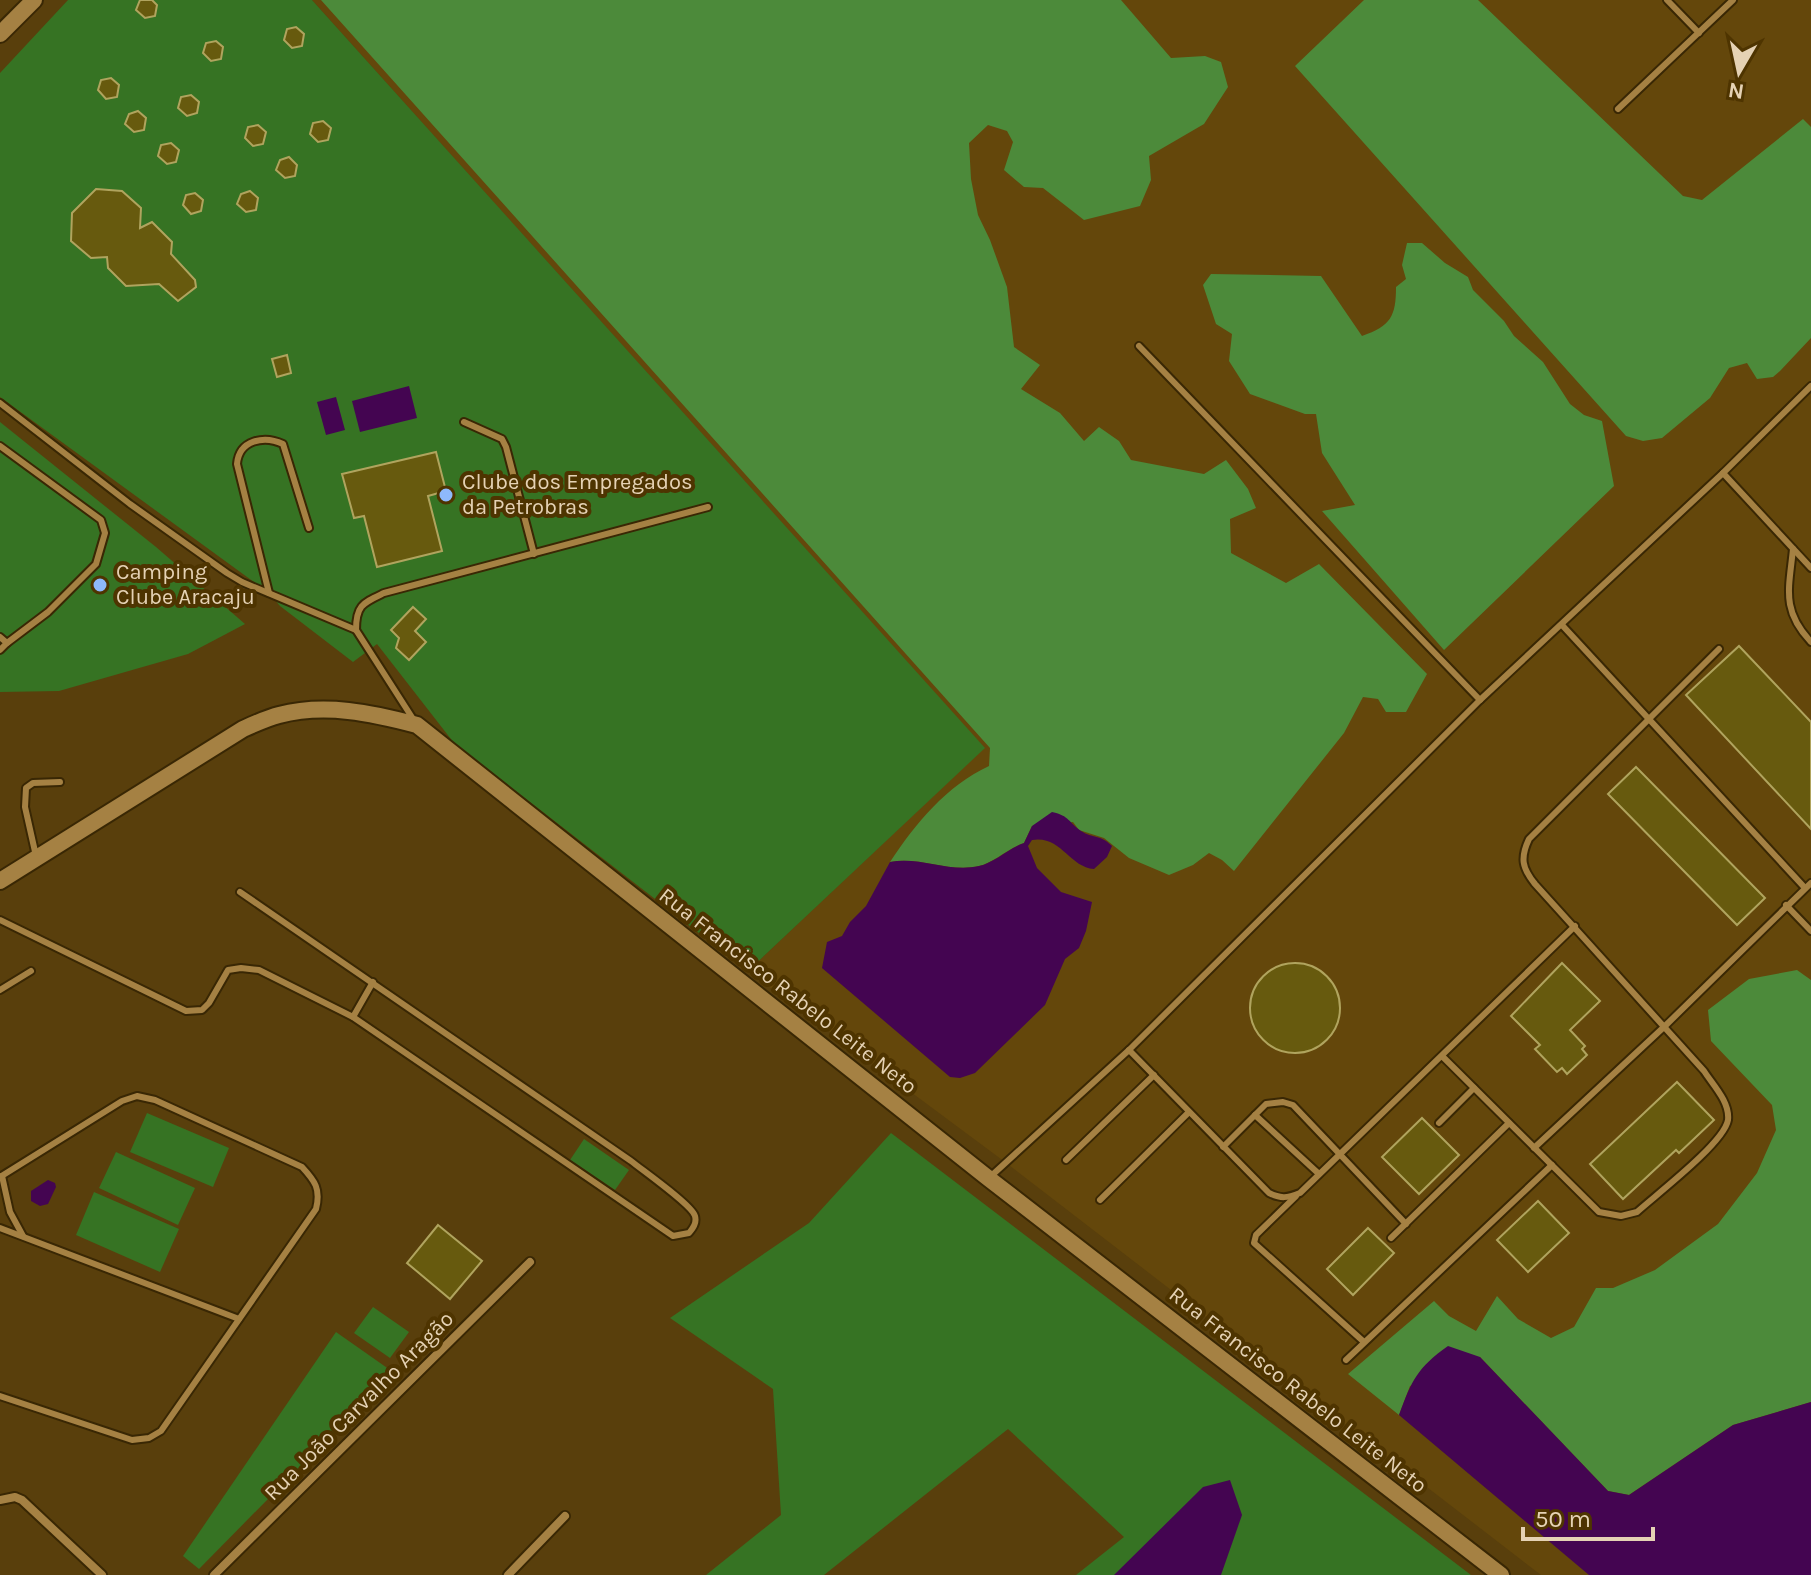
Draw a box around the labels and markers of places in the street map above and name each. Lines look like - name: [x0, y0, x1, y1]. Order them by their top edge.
- place label: Clube dos Empregados da Petrobras: [462, 469, 693, 520]
- marker: Clube dos Empregados da Petrobras: [437, 486, 455, 504]
- place label: Camping Clube Aracaju: [116, 559, 255, 610]
- marker: Camping Clube Aracaju: [91, 576, 109, 594]

